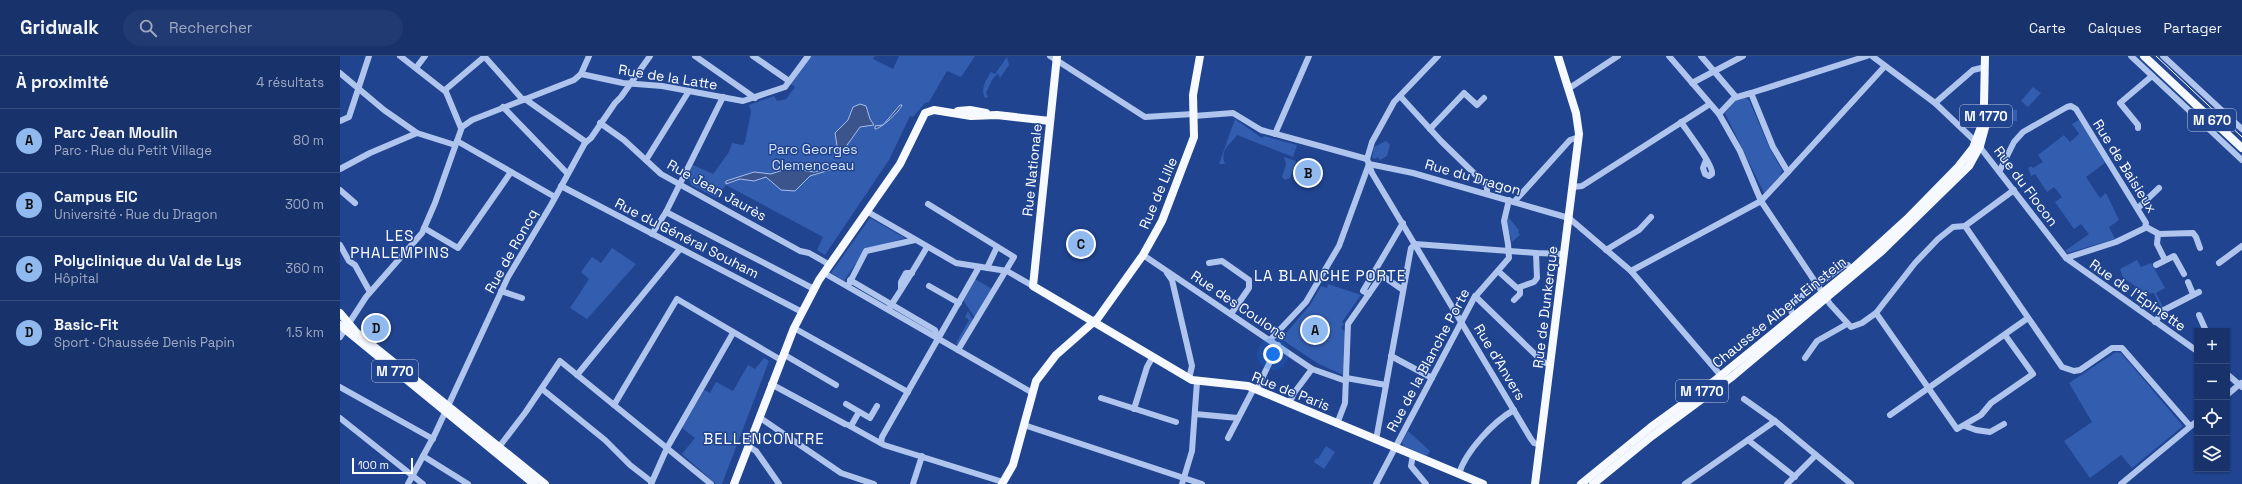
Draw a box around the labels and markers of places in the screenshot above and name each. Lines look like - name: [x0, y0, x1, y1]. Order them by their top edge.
- pin: B: [1295, 158, 1321, 188]
- pin: C: [1068, 229, 1094, 259]
- pin: D: [363, 313, 389, 343]
- pin: A: [1302, 315, 1328, 345]

